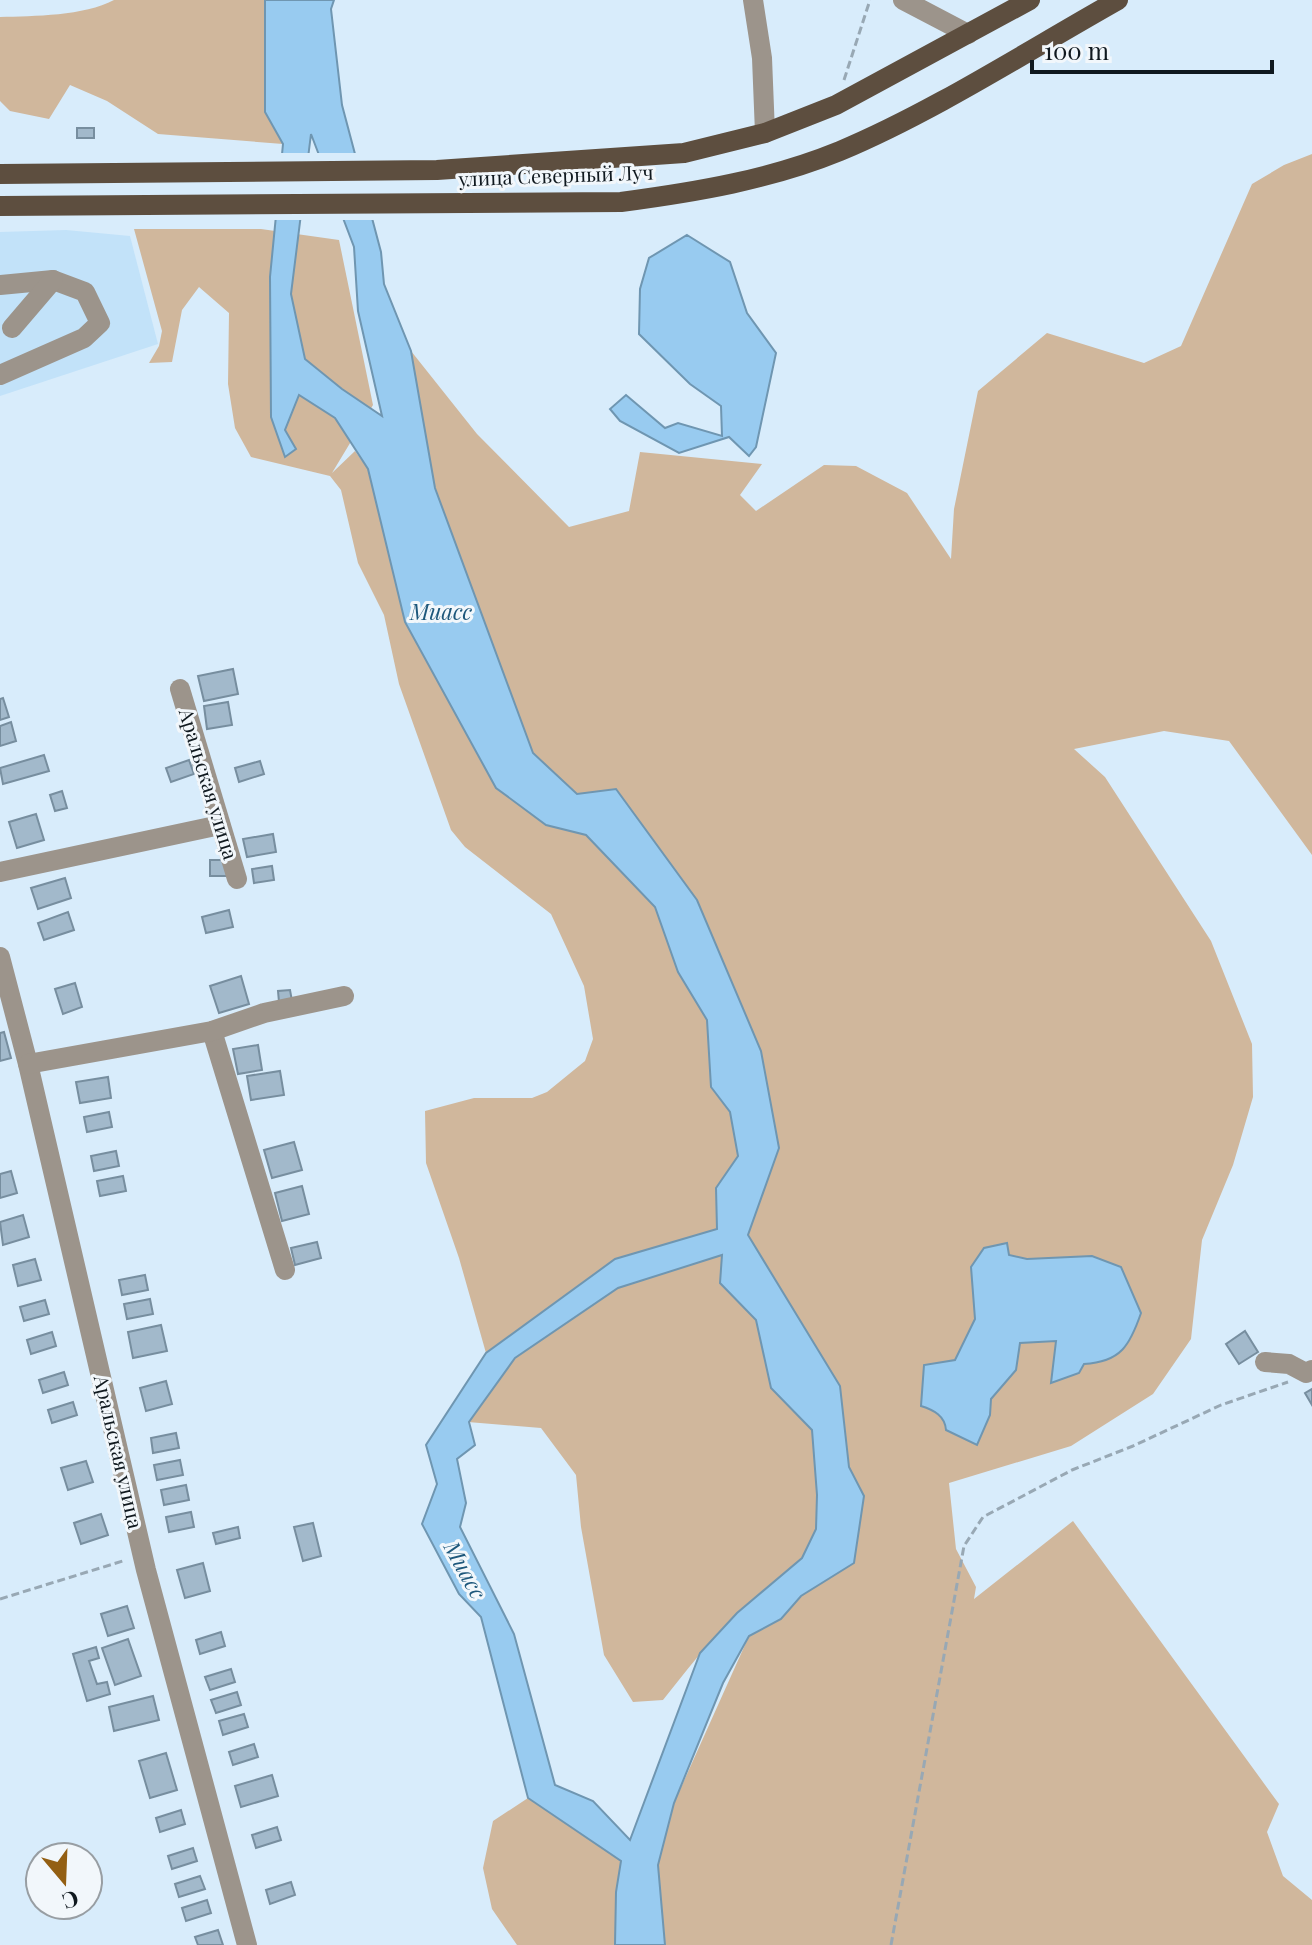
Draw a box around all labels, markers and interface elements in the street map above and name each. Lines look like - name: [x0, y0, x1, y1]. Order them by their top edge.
- scale bar: [1032, 24, 1272, 74]
- text: 100 m: [1044, 34, 1109, 66]
- street label: улица Северный Луч: [457, 158, 654, 191]
- water label: Миасс: [409, 596, 472, 626]
- street label: Аральская улица: [173, 704, 245, 862]
- street label: Аральская улица: [88, 1371, 150, 1531]
- water label: Миасс: [437, 1534, 494, 1604]
- north arrow: [24, 1841, 104, 1921]
- text: С: [59, 1884, 83, 1918]

